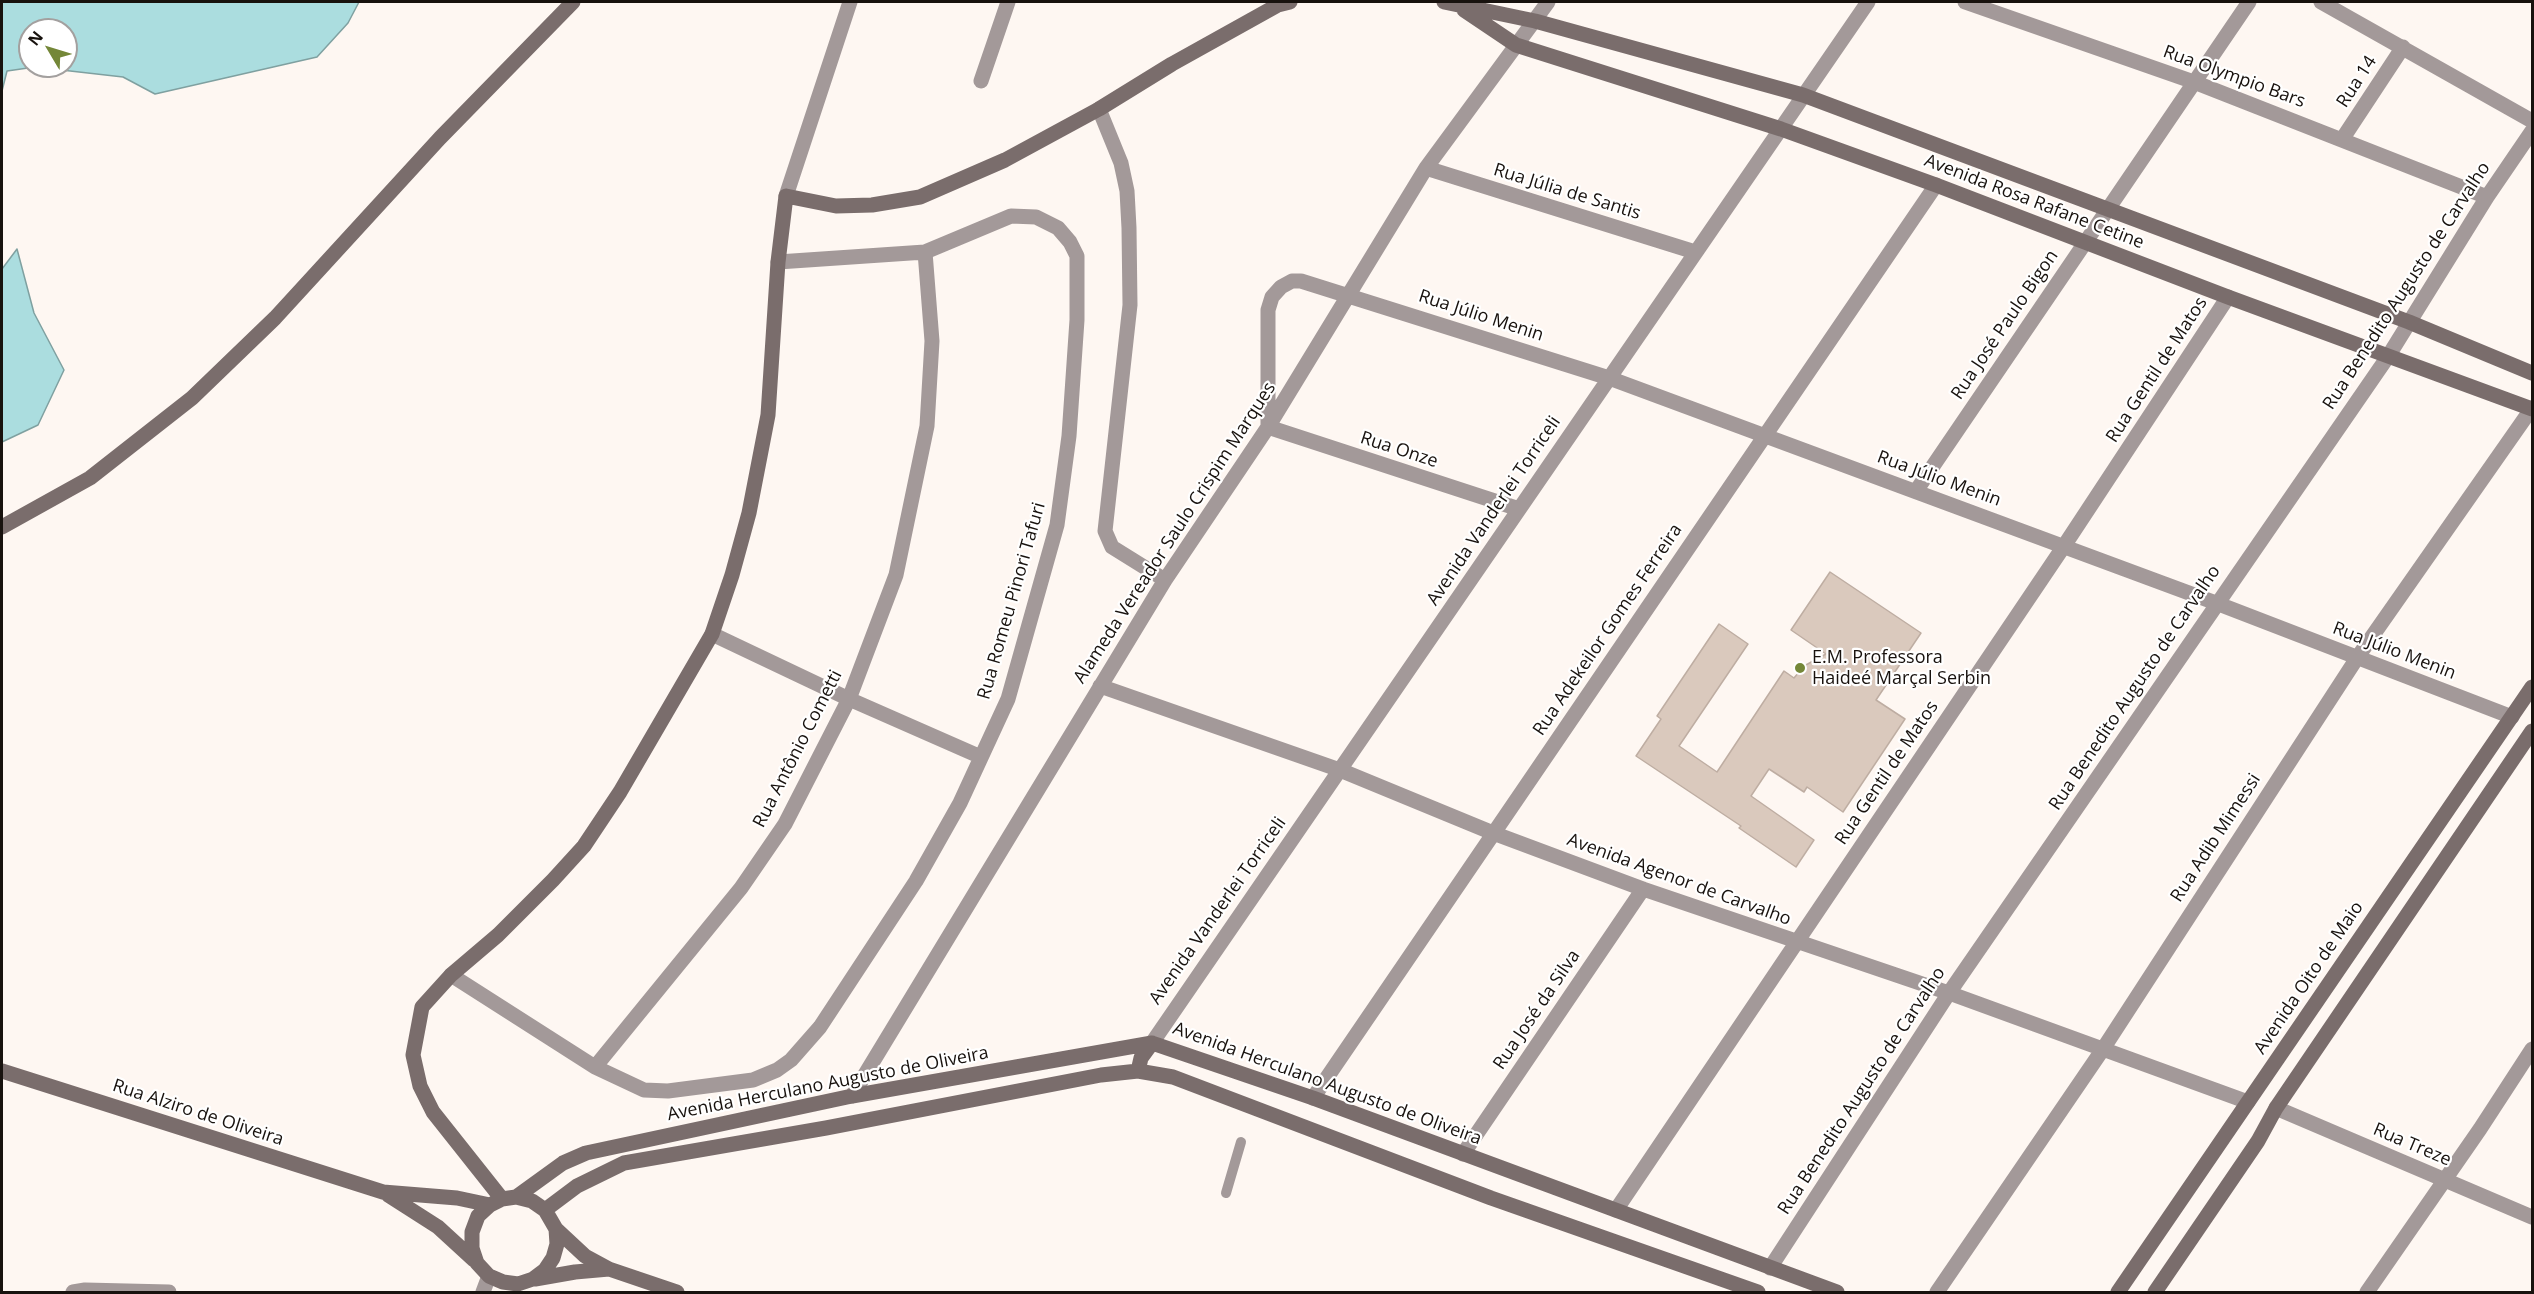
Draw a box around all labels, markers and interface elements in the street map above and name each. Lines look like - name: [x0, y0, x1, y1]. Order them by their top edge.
- north arrow: [18, 18, 78, 78]
- text: N: [23, 26, 48, 50]
- street label: Rua Olympio Bars: [2160, 41, 2308, 113]
- street label: Rua 14: [2332, 52, 2382, 112]
- street label: Avenida Rosa Rafane Cetine: [1921, 150, 2147, 254]
- street label: Rua Benedito Augusto de Carvalho: [2319, 158, 2495, 414]
- street label: Rua Júlia de Santis: [1491, 159, 1643, 225]
- street label: Rua José Paulo Bigon: [1947, 246, 2063, 404]
- street label: Rua Júlio Menin: [1416, 286, 1546, 346]
- street label: Rua Gentil de Matos: [2102, 293, 2212, 447]
- street label: Alameda Vereador Saulo Crispim Marques: [1069, 378, 1281, 688]
- street label: Avenida Vanderlei Torriceli: [1423, 412, 1565, 610]
- street label: Rua Onze: [1357, 427, 1441, 473]
- street label: Rua Júlio Menin: [1874, 447, 2004, 511]
- street label: Rua Romeu Pinori Tafuri: [974, 500, 1050, 702]
- street label: Rua Adekeilor Gomes Ferreira: [1529, 520, 1687, 740]
- street label: Rua Benedito Augusto de Carvalho: [2045, 561, 2225, 815]
- street label: Rua Júlio Menin: [2329, 618, 2459, 684]
- place label: E.M. Professora Haideé Marçal Serbin: [1812, 647, 1991, 690]
- marker: E.M. Professora Haideé Marçal Serbin: [1793, 661, 1807, 675]
- street label: Rua Antônio Cometti: [749, 667, 847, 831]
- street label: Rua Gentil de Matos: [1831, 697, 1943, 849]
- street label: Rua Adib Mimessi: [2166, 770, 2266, 906]
- street label: Avenida Vanderlei Torriceli: [1145, 813, 1291, 1009]
- street label: Avenida Agenor de Carvalho: [1564, 829, 1794, 931]
- street label: Avenida Oito de Maio: [2250, 898, 2368, 1058]
- street label: Rua José da Silva: [1489, 946, 1585, 1074]
- street label: Rua Benedito Augusto de Carvalho: [1774, 963, 1950, 1219]
- street label: Avenida Herculano Augusto de Oliveira: [1170, 1018, 1484, 1150]
- street label: Avenida Herculano Augusto de Oliveira: [666, 1042, 990, 1126]
- street label: Rua Alziro de Oliveira: [110, 1075, 286, 1151]
- street label: Rua Treze: [2370, 1119, 2454, 1171]

